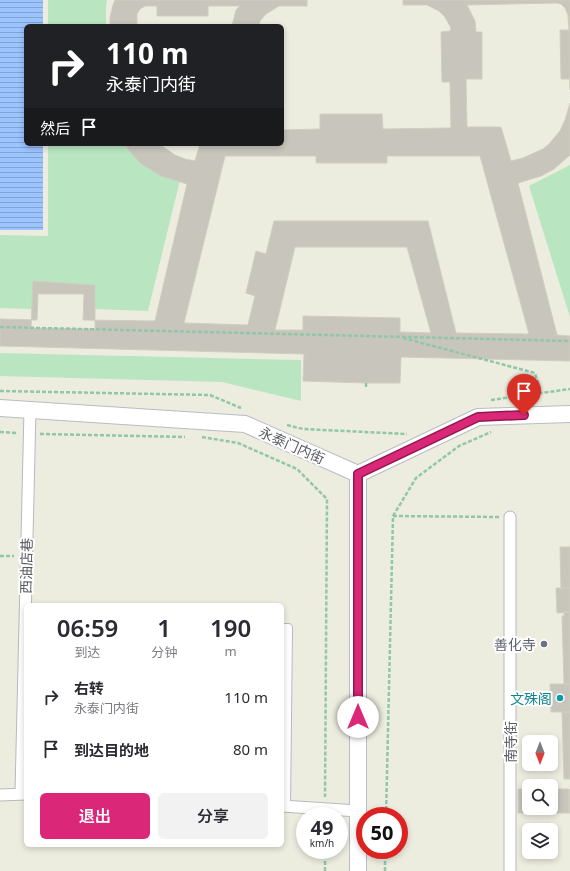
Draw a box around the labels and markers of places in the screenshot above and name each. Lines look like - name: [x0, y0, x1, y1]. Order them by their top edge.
- pin: [507, 374, 541, 415]
- place label: 善化寺: [494, 635, 536, 654]
- marker: 善化寺: [539, 639, 549, 649]
- place label: 文殊阁: [510, 689, 552, 708]
- marker: 文殊阁: [555, 693, 565, 703]

